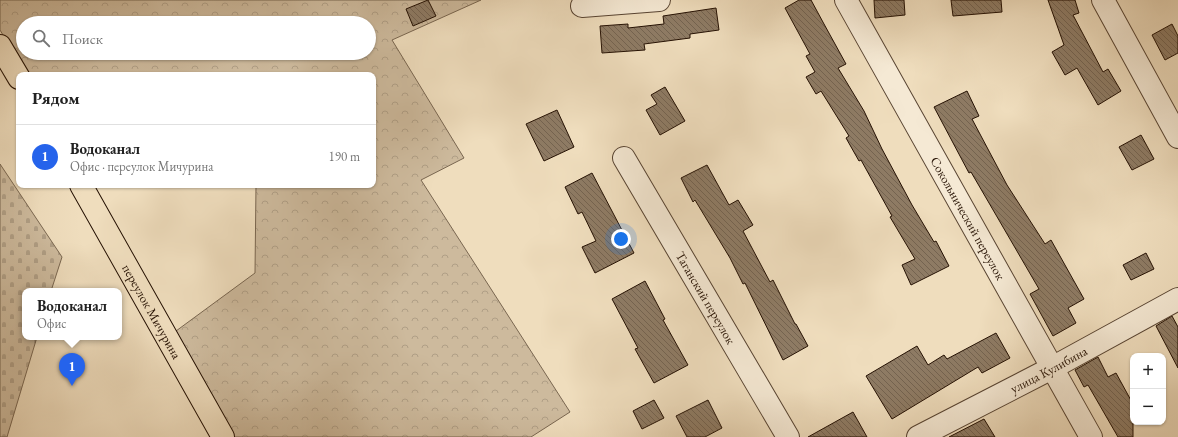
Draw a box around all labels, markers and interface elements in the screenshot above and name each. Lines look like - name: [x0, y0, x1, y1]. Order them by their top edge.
- search box: [16, 16, 376, 60]
- icon: search: [30, 27, 52, 49]
- text: Поиск: [62, 29, 103, 48]
- text: Рядом: [32, 87, 80, 109]
- text: Водоканал: [70, 139, 140, 158]
- text: 1: [42, 148, 48, 165]
- text: 190 m: [329, 148, 360, 165]
- street label: Сокольнический переулок: [927, 153, 1010, 284]
- text: Офис · переулок Мичурина: [70, 158, 213, 175]
- your location: [611, 229, 631, 249]
- street label: Таганский переулок: [672, 248, 740, 348]
- street label: переулок Мичурина: [119, 261, 186, 362]
- popup: [22, 288, 122, 340]
- text: Водоканал: [37, 296, 107, 315]
- text: Офис: [37, 315, 67, 332]
- street label: улица Кулибина: [1007, 342, 1091, 397]
- pin: 1: [59, 353, 85, 386]
- map controls: [1130, 353, 1166, 425]
- button: +: [1130, 353, 1166, 389]
- button: −: [1130, 389, 1166, 425]

